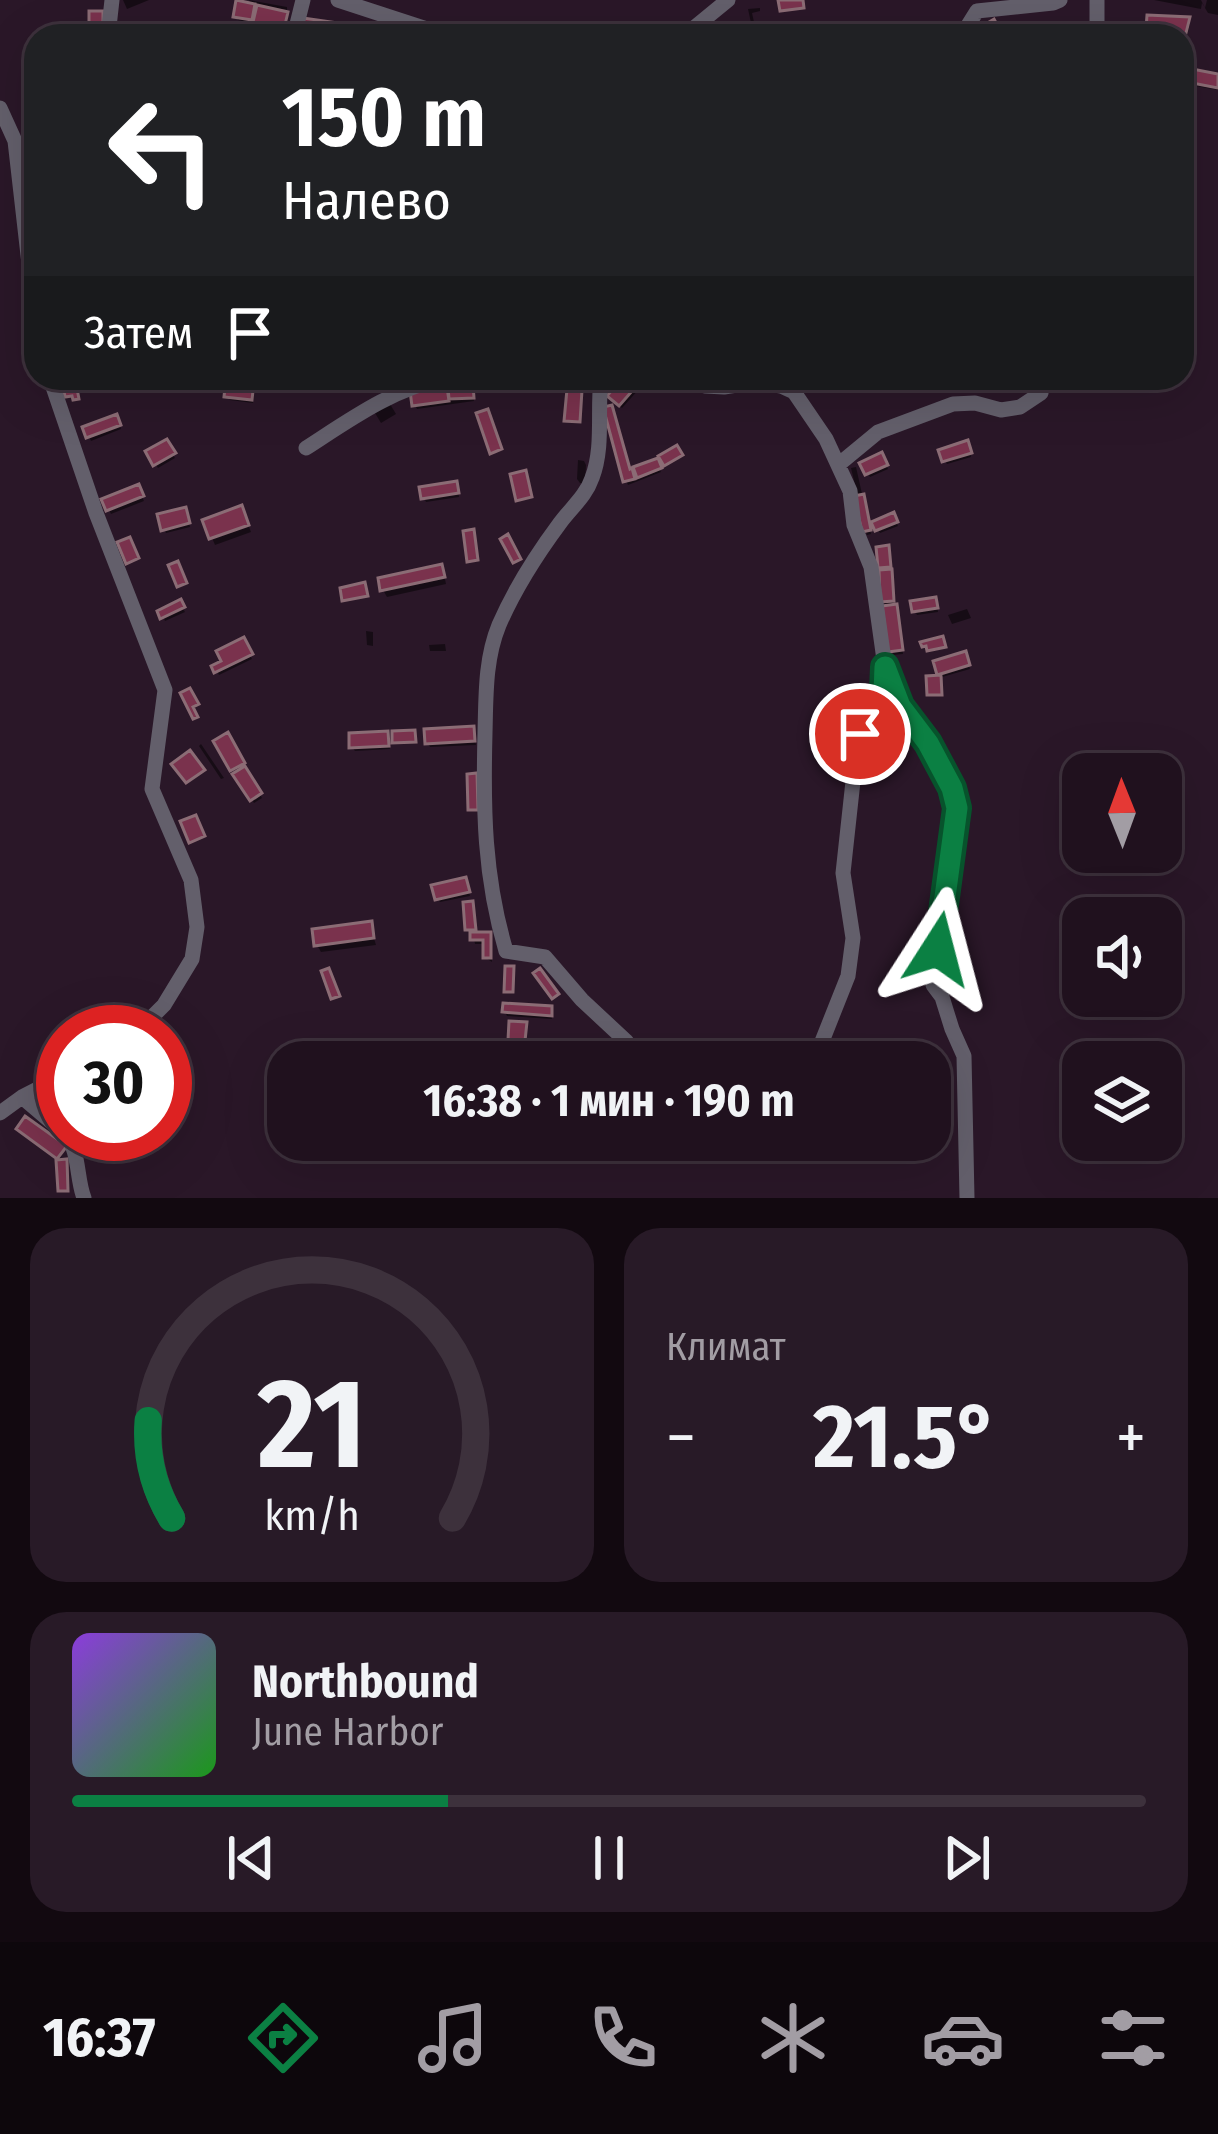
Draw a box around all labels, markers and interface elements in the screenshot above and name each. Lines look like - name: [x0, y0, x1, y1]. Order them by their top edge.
- text: 150 m: [282, 67, 486, 168]
- icon: left: [84, 72, 240, 228]
- text: Налево: [282, 169, 451, 233]
- icon: arrive: [217, 300, 283, 366]
- text: Затем: [84, 306, 193, 360]
- pin: [809, 683, 911, 785]
- icon: arrive: [827, 701, 893, 767]
- north arrow: [1062, 753, 1182, 873]
- map controls: [1062, 753, 1182, 1161]
- position arrow: [875, 886, 1001, 1012]
- button: sound: [1062, 897, 1182, 1017]
- speed limit sign: 30: [36, 1005, 192, 1161]
- button: layers: [1062, 1041, 1182, 1161]
- text: 16:38 · 1 мин · 190 m: [423, 1074, 795, 1128]
- text: Климат: [666, 1324, 786, 1370]
- text: 21: [257, 1350, 366, 1500]
- text: 21.5°: [813, 1383, 998, 1491]
- text: −: [666, 1398, 696, 1477]
- text: +: [1116, 1398, 1146, 1477]
- text: km/h: [264, 1490, 360, 1541]
- text: Northbound: [252, 1655, 479, 1709]
- text: June Harbor: [252, 1709, 443, 1755]
- icon: previous: [218, 1825, 284, 1891]
- icon: pause: [576, 1825, 642, 1891]
- icon: next: [934, 1825, 1000, 1891]
- icon: directions: [241, 1996, 325, 2080]
- icon: music: [411, 1996, 495, 2080]
- icon: phone: [581, 1996, 665, 2080]
- icon: climate: [751, 1996, 835, 2080]
- icon: car: [921, 1996, 1005, 2080]
- icon: filters: [1091, 1996, 1175, 2080]
- text: 16:37: [43, 2006, 156, 2070]

